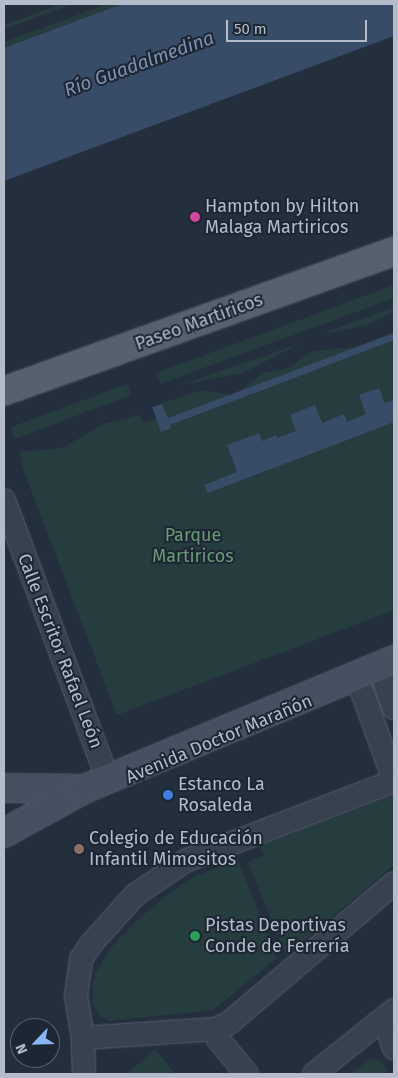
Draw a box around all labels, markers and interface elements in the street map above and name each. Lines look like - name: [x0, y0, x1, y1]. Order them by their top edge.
- scale bar: [228, 10, 369, 42]
- text: 50 m: [234, 20, 267, 38]
- water label: Río Guadalmedina: [61, 26, 217, 102]
- place label: Hampton by Hilton Malaga Martiricos: [205, 196, 359, 238]
- marker: Hampton by Hilton Malaga Martiricos: [189, 211, 201, 223]
- street label: Paseo Martiricos: [132, 289, 266, 355]
- park label: Parque Martiricos: [152, 525, 234, 568]
- street label: Calle Escritor Rafael León: [13, 551, 107, 751]
- street label: Avenida Doctor Marañón: [122, 690, 316, 788]
- place label: Estanco La Rosaleda: [178, 774, 265, 816]
- marker: Estanco La Rosaleda: [162, 789, 174, 801]
- place label: Colegio de Educación Infantil Mimositos: [89, 828, 263, 871]
- marker: Colegio de Educación Infantil Mimositos: [73, 843, 85, 855]
- place label: Pistas Deportivas Conde de Ferrería: [205, 915, 349, 958]
- marker: Pistas Deportivas Conde de Ferrería: [189, 930, 201, 942]
- north arrow: [10, 1018, 60, 1068]
- text: N: [12, 1041, 31, 1057]

